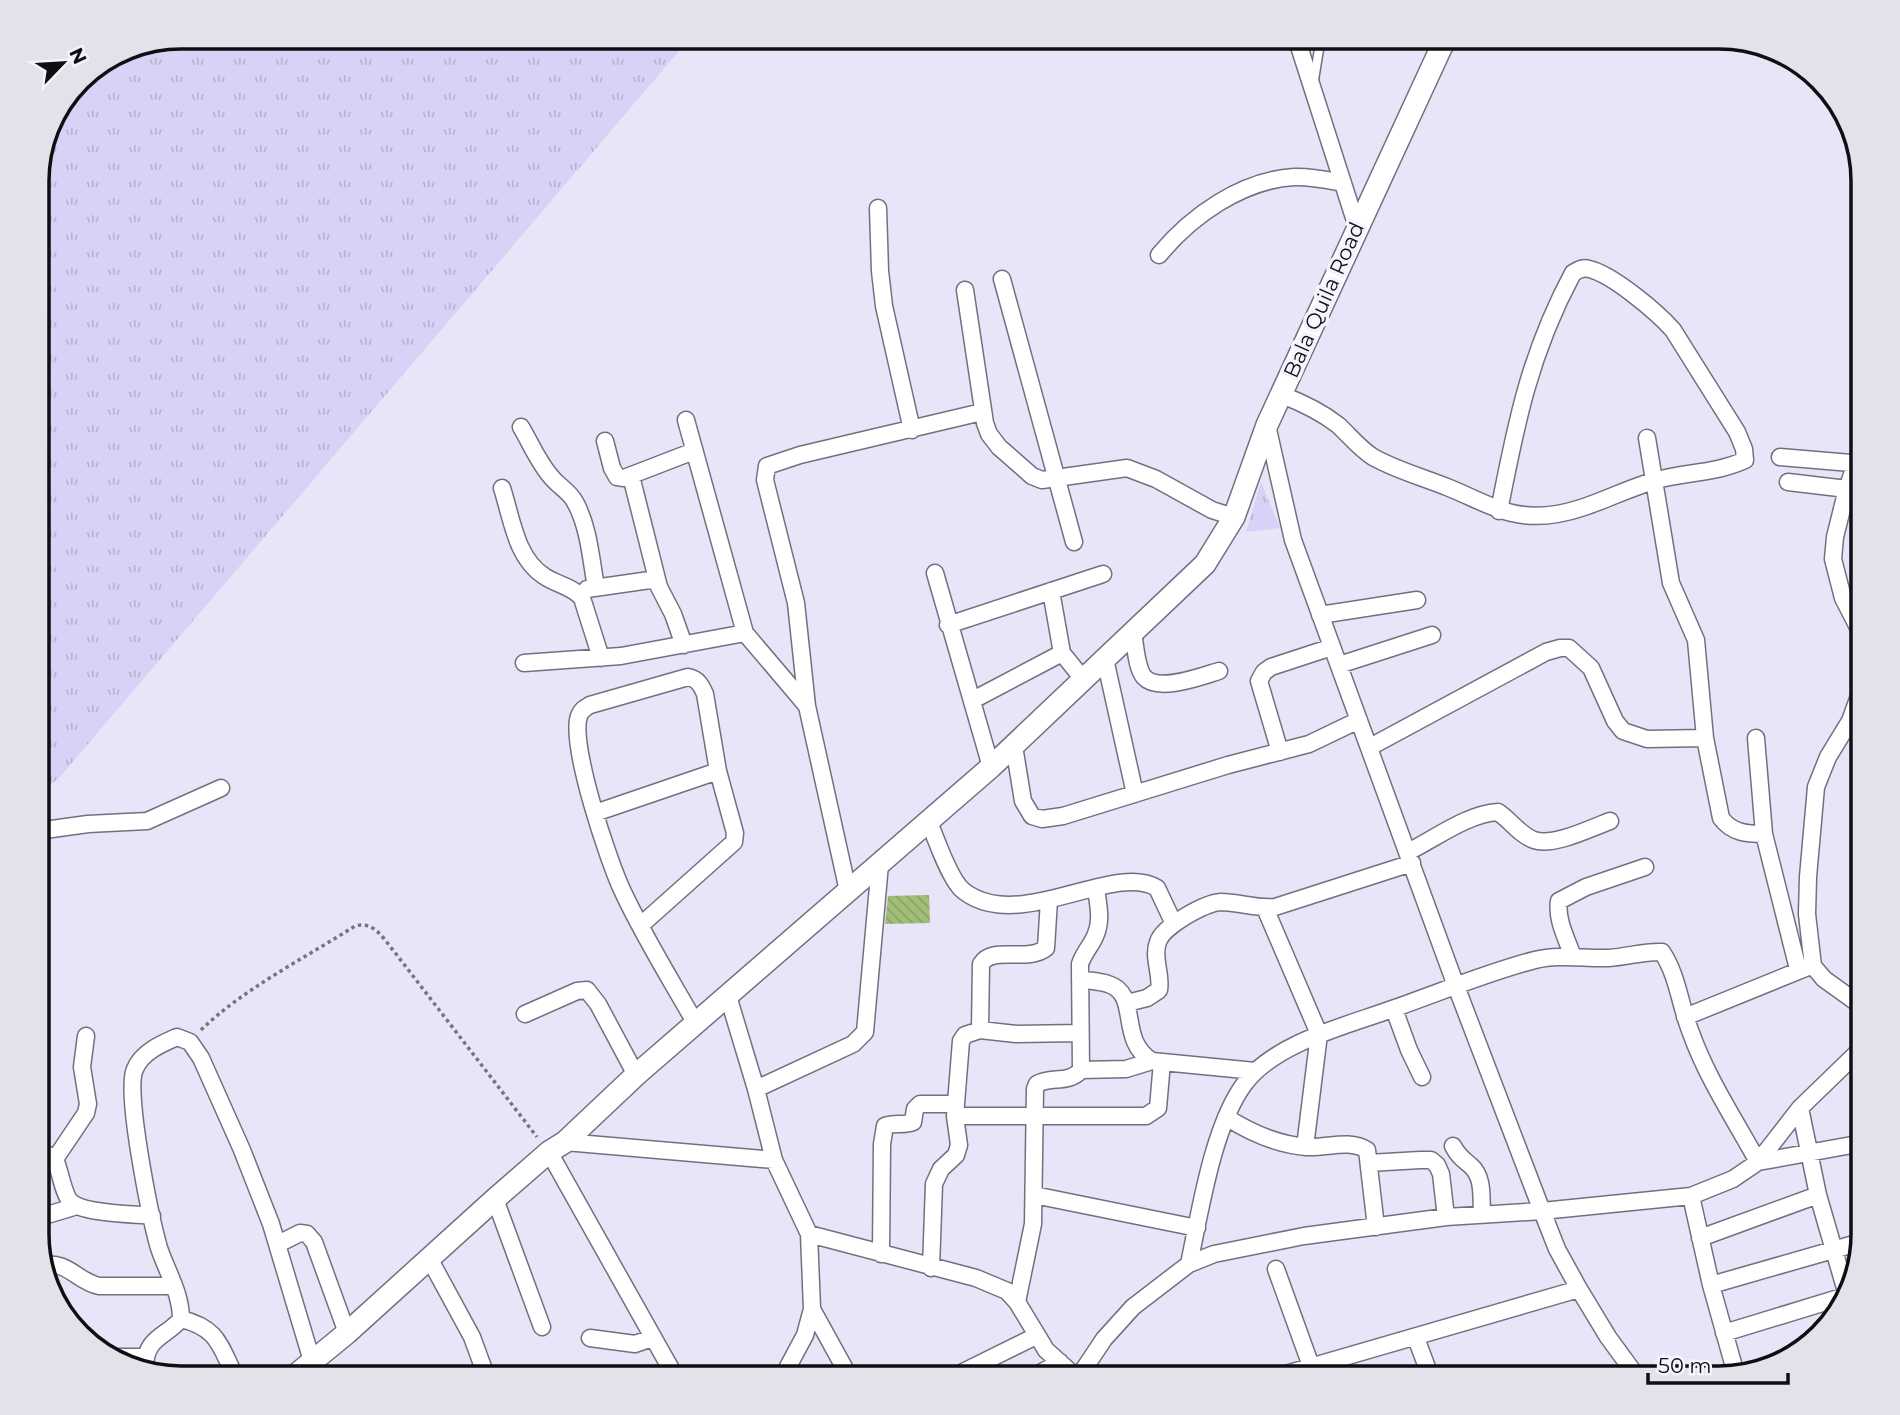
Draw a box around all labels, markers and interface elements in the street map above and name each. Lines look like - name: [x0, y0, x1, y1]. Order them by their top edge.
- north arrow: [28, 28, 98, 98]
- text: N: [64, 44, 92, 68]
- street label: Bala Quila Road: [1278, 218, 1369, 381]
- scale bar: [1648, 1342, 1788, 1386]
- text: 50 m: [1658, 1353, 1712, 1378]

